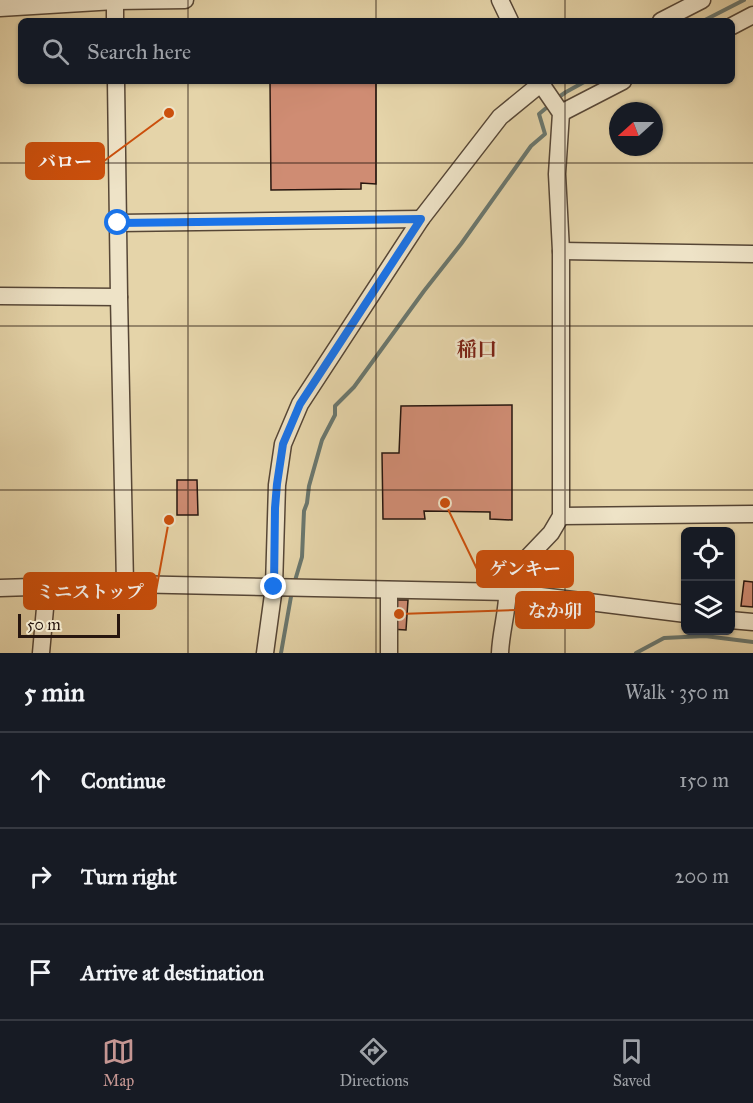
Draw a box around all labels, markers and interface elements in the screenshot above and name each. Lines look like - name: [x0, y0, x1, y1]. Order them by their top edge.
- search box: [18, 18, 735, 84]
- icon: search: [39, 35, 72, 68]
- text: Search here: [87, 38, 191, 65]
- north arrow: [609, 102, 663, 156]
- callout: バロー: [26, 143, 104, 179]
- text: バロー: [38, 151, 92, 173]
- route start: [104, 209, 130, 235]
- district label: 稲口: [457, 337, 497, 361]
- map controls: [681, 527, 735, 635]
- button: locate: [681, 527, 735, 581]
- callout: ゲンキー: [477, 551, 573, 587]
- text: ゲンキー: [489, 558, 561, 580]
- callout: ミニストップ: [24, 573, 156, 609]
- route end: [260, 573, 286, 599]
- text: ミニストップ: [36, 581, 144, 603]
- button: layers: [681, 581, 735, 635]
- callout: なか卯: [516, 592, 594, 628]
- text: なか卯: [528, 600, 582, 622]
- scale bar: [18, 611, 120, 638]
- text: 50 m: [27, 615, 61, 634]
- text: 5 min: [24, 676, 85, 708]
- text: Walk · 350 m: [625, 680, 729, 704]
- icon: ahead: [24, 764, 57, 797]
- text: Continue: [81, 767, 166, 794]
- text: 150 m: [679, 768, 729, 792]
- icon: right: [24, 860, 57, 893]
- text: Turn right: [81, 863, 177, 890]
- text: 200 m: [675, 864, 729, 888]
- icon: arrive: [24, 956, 57, 989]
- text: Arrive at destination: [81, 959, 264, 986]
- tab: Map: [102, 1035, 135, 1090]
- tab: Directions: [339, 1035, 408, 1090]
- tab: Saved: [613, 1035, 651, 1090]

